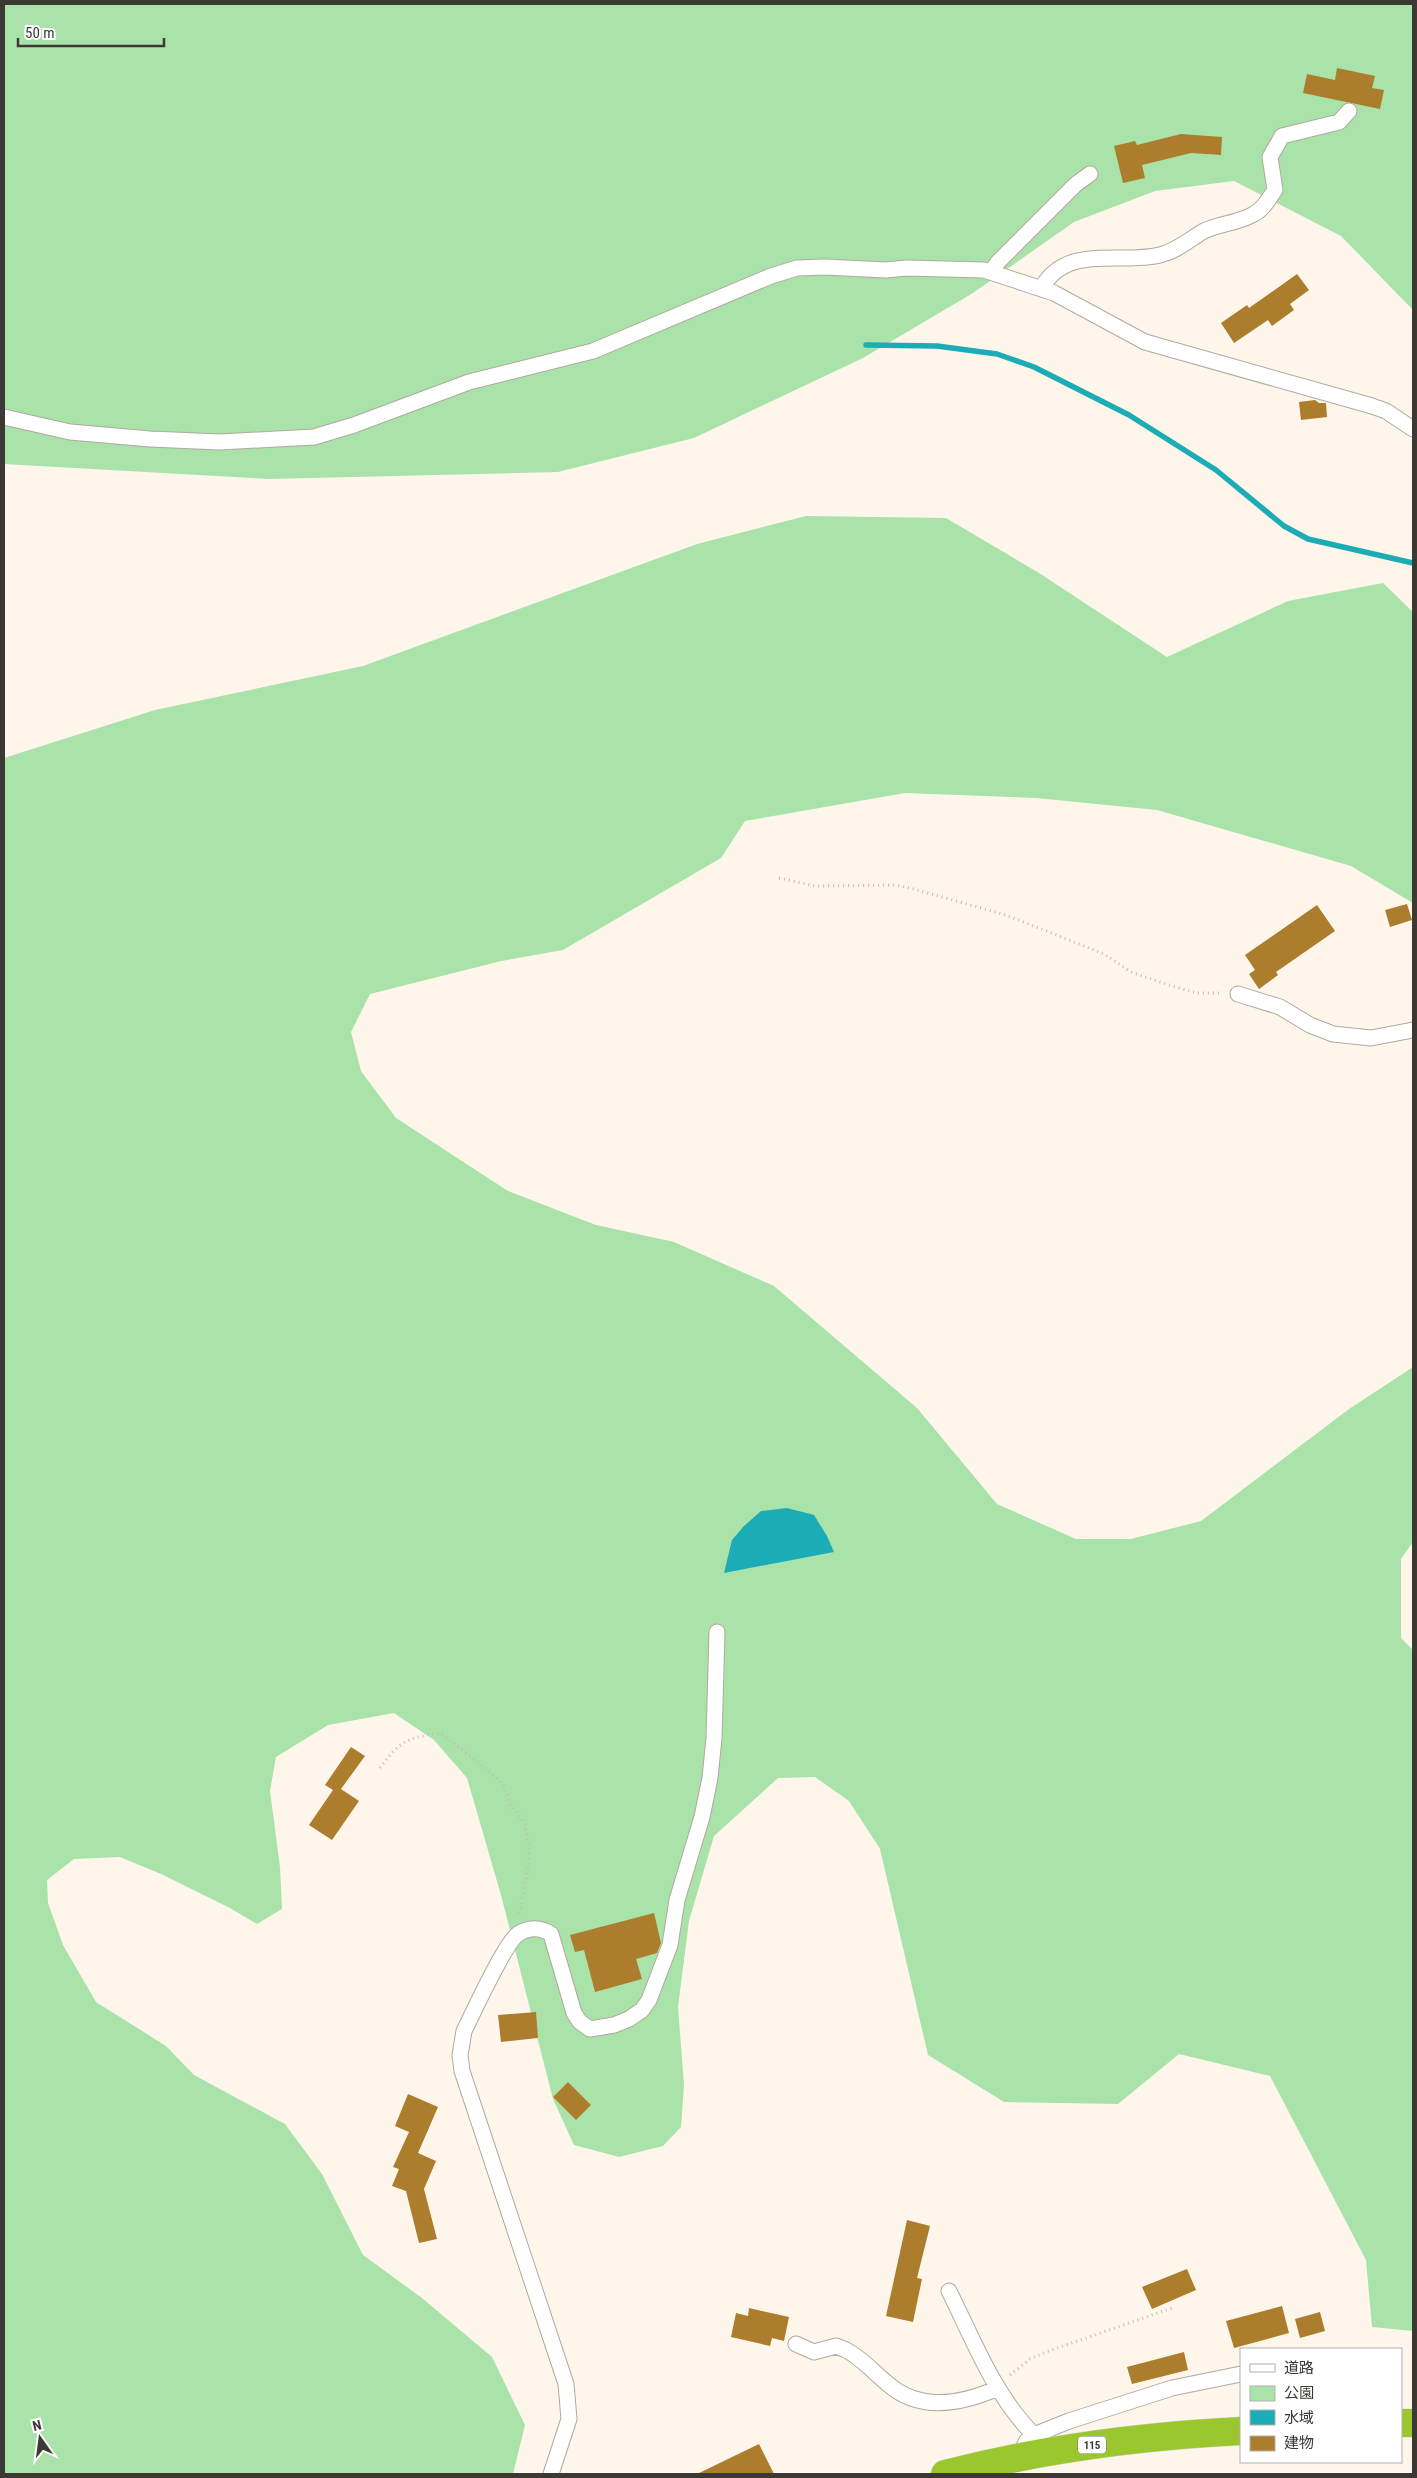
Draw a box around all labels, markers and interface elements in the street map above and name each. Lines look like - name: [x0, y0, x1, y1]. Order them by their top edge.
- scale bar: [18, 15, 164, 47]
- text: 50 m: [25, 24, 55, 42]
- legend: [1240, 2348, 1402, 2463]
- text: 道路: [1284, 2359, 1314, 2377]
- text: 公園: [1284, 2384, 1314, 2402]
- text: 水域: [1284, 2409, 1314, 2427]
- north arrow: [15, 2413, 65, 2463]
- text: N: [31, 2417, 43, 2434]
- text: 建物: [1284, 2434, 1314, 2452]
- road number: 115: [1078, 2436, 1106, 2454]

